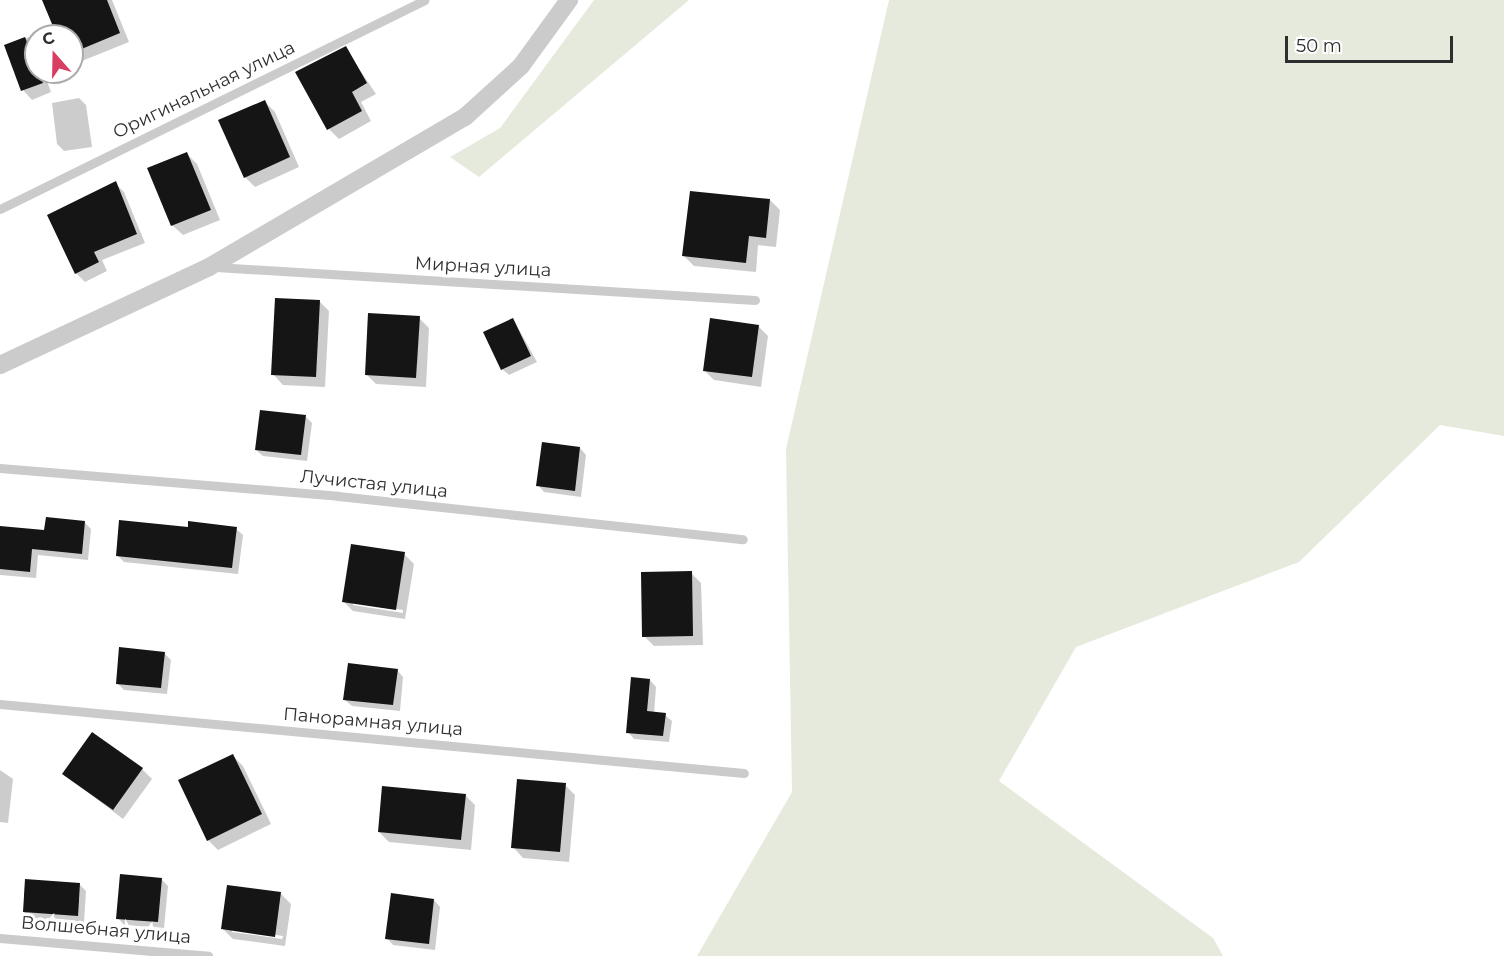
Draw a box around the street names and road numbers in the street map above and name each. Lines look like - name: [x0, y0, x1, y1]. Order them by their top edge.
- street label: Оригинальная улица: [110, 37, 298, 143]
- street label: Мирная улица: [414, 253, 552, 281]
- street label: Лучистая улица: [299, 466, 449, 502]
- street label: Панорамная улица: [282, 703, 464, 741]
- street label: Волшебная улица: [20, 912, 192, 948]

